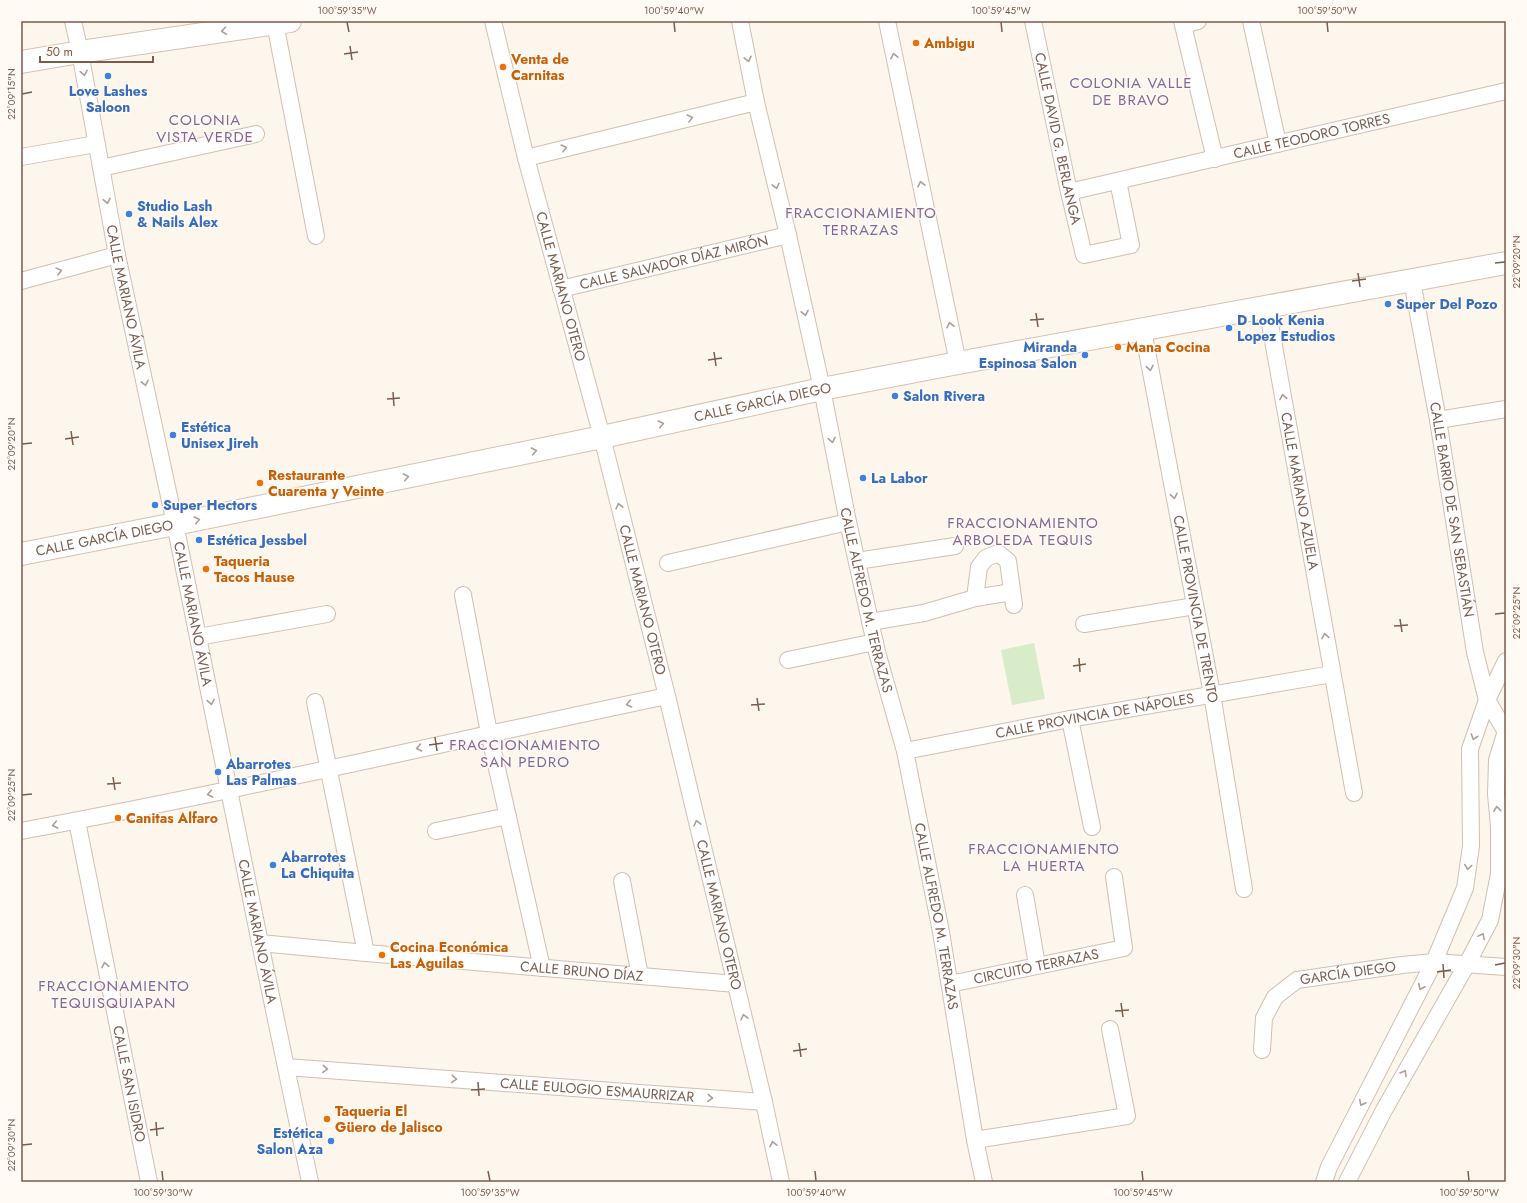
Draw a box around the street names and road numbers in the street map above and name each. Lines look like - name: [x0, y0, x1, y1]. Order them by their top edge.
- street label: CALLE DAVID G. BERLANGA: [1030, 51, 1087, 227]
- street label: CALLE TEODORO TORRES: [1231, 108, 1392, 164]
- street label: CALLE MARIANO OTERO: [531, 209, 591, 363]
- street label: CALLE MARIANO ÁVILA: [102, 223, 151, 372]
- street label: CALLE SALVADOR DÍAZ MIRÓN: [577, 230, 770, 294]
- street label: CALLE GARCÍA DIEGO: [692, 377, 833, 427]
- street label: CALLE BARRIO DE SAN SEBASTIÁN: [1425, 400, 1479, 619]
- street label: CALLE MARIANO AZUELA: [1276, 411, 1324, 572]
- street label: CALLE ALFREDO M. TERRAZAS: [835, 506, 898, 695]
- street label: CALLE PROVINCIA DE TRENTO: [1168, 514, 1223, 704]
- street label: CALLE GARCÍA DIEGO: [34, 515, 175, 561]
- street label: CALLE MARIANO OTERO: [614, 523, 671, 677]
- street label: CALLE MARIANO ÁVILA: [169, 540, 218, 689]
- street label: CALLE PROVINCIA DE NÁPOLES: [994, 688, 1196, 743]
- street label: CALLE ALFREDO M. TERRAZAS: [910, 821, 964, 1011]
- street label: CALLE MARIANO OTERO: [692, 837, 747, 992]
- street label: CALLE MARIANO ÁVILA: [233, 857, 283, 1006]
- street label: CIRCUITO TERRAZAS: [972, 943, 1101, 989]
- street label: CALLE BRUNO DÍAZ: [519, 956, 645, 986]
- street label: GARCÍA DIEGO: [1299, 956, 1397, 989]
- street label: CALLE SAN ISIDRO: [108, 1024, 151, 1144]
- street label: CALLE EULOGIO ESMAURRIZAR: [499, 1073, 695, 1107]

